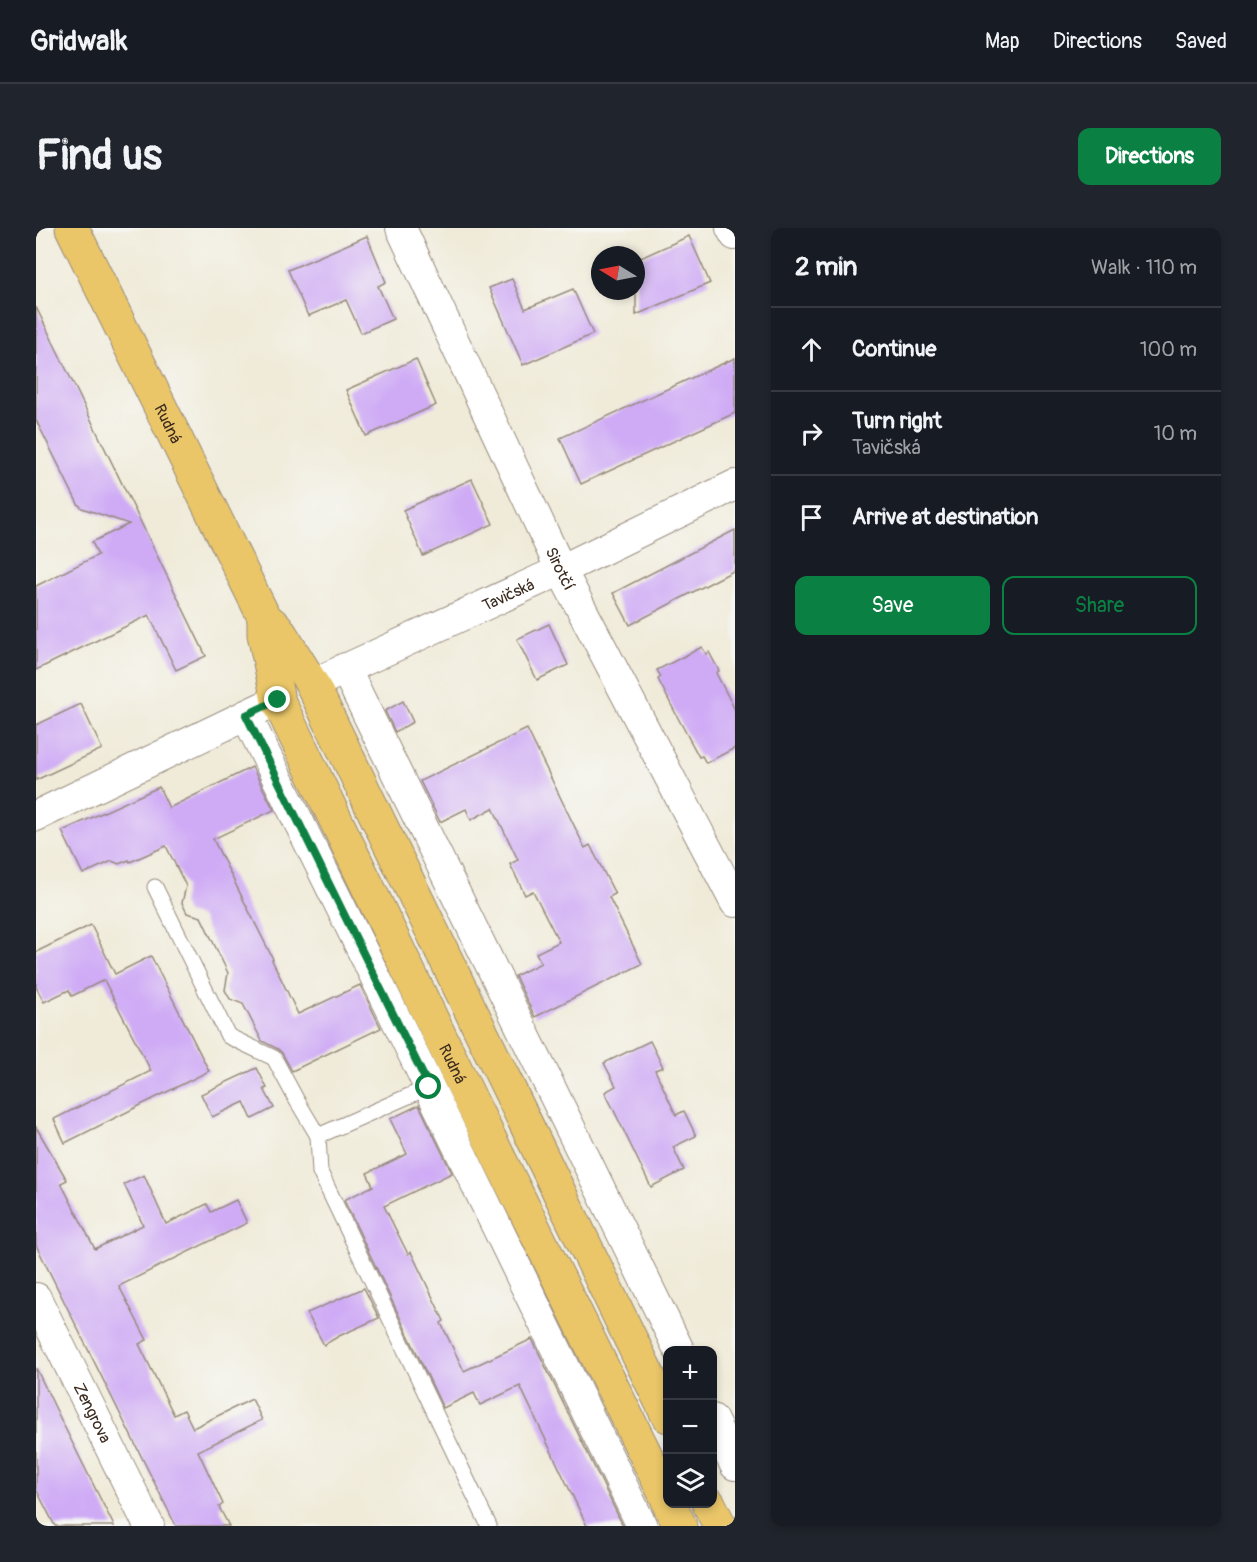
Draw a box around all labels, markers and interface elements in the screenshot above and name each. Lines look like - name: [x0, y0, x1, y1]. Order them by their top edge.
- text: Gridwalk: [30, 24, 128, 59]
- text: Map: [985, 28, 1020, 55]
- text: Directions: [1053, 28, 1142, 55]
- text: Saved: [1175, 28, 1227, 55]
- button: Directions: [1078, 128, 1221, 185]
- text: Find us: [36, 130, 162, 182]
- north arrow: [591, 246, 645, 300]
- text: 2 min: [795, 251, 857, 283]
- text: Walk · 110 m: [1091, 255, 1197, 280]
- icon: ahead: [795, 333, 828, 366]
- text: Continue: [852, 335, 936, 363]
- text: 100 m: [1140, 337, 1197, 362]
- street label: Rudná: [149, 401, 186, 447]
- text: Turn right: [852, 407, 942, 435]
- icon: right: [795, 417, 828, 450]
- text: 10 m: [1153, 421, 1197, 446]
- text: Tavičská: [852, 435, 921, 460]
- icon: arrive: [795, 501, 828, 534]
- text: Arrive at destination: [852, 503, 1038, 531]
- street label: Sirotčí: [541, 544, 579, 594]
- street label: Tavičská: [479, 575, 538, 616]
- button: Save: [795, 576, 990, 635]
- button: Share: [1002, 576, 1197, 635]
- route end: [264, 686, 290, 712]
- street label: Rudná: [434, 1041, 470, 1087]
- route start: [415, 1073, 441, 1099]
- map controls: [663, 1346, 717, 1508]
- button: +: [663, 1346, 717, 1400]
- street label: Zengrova: [69, 1380, 115, 1446]
- button: −: [663, 1400, 717, 1454]
- button: layers: [663, 1454, 717, 1508]

